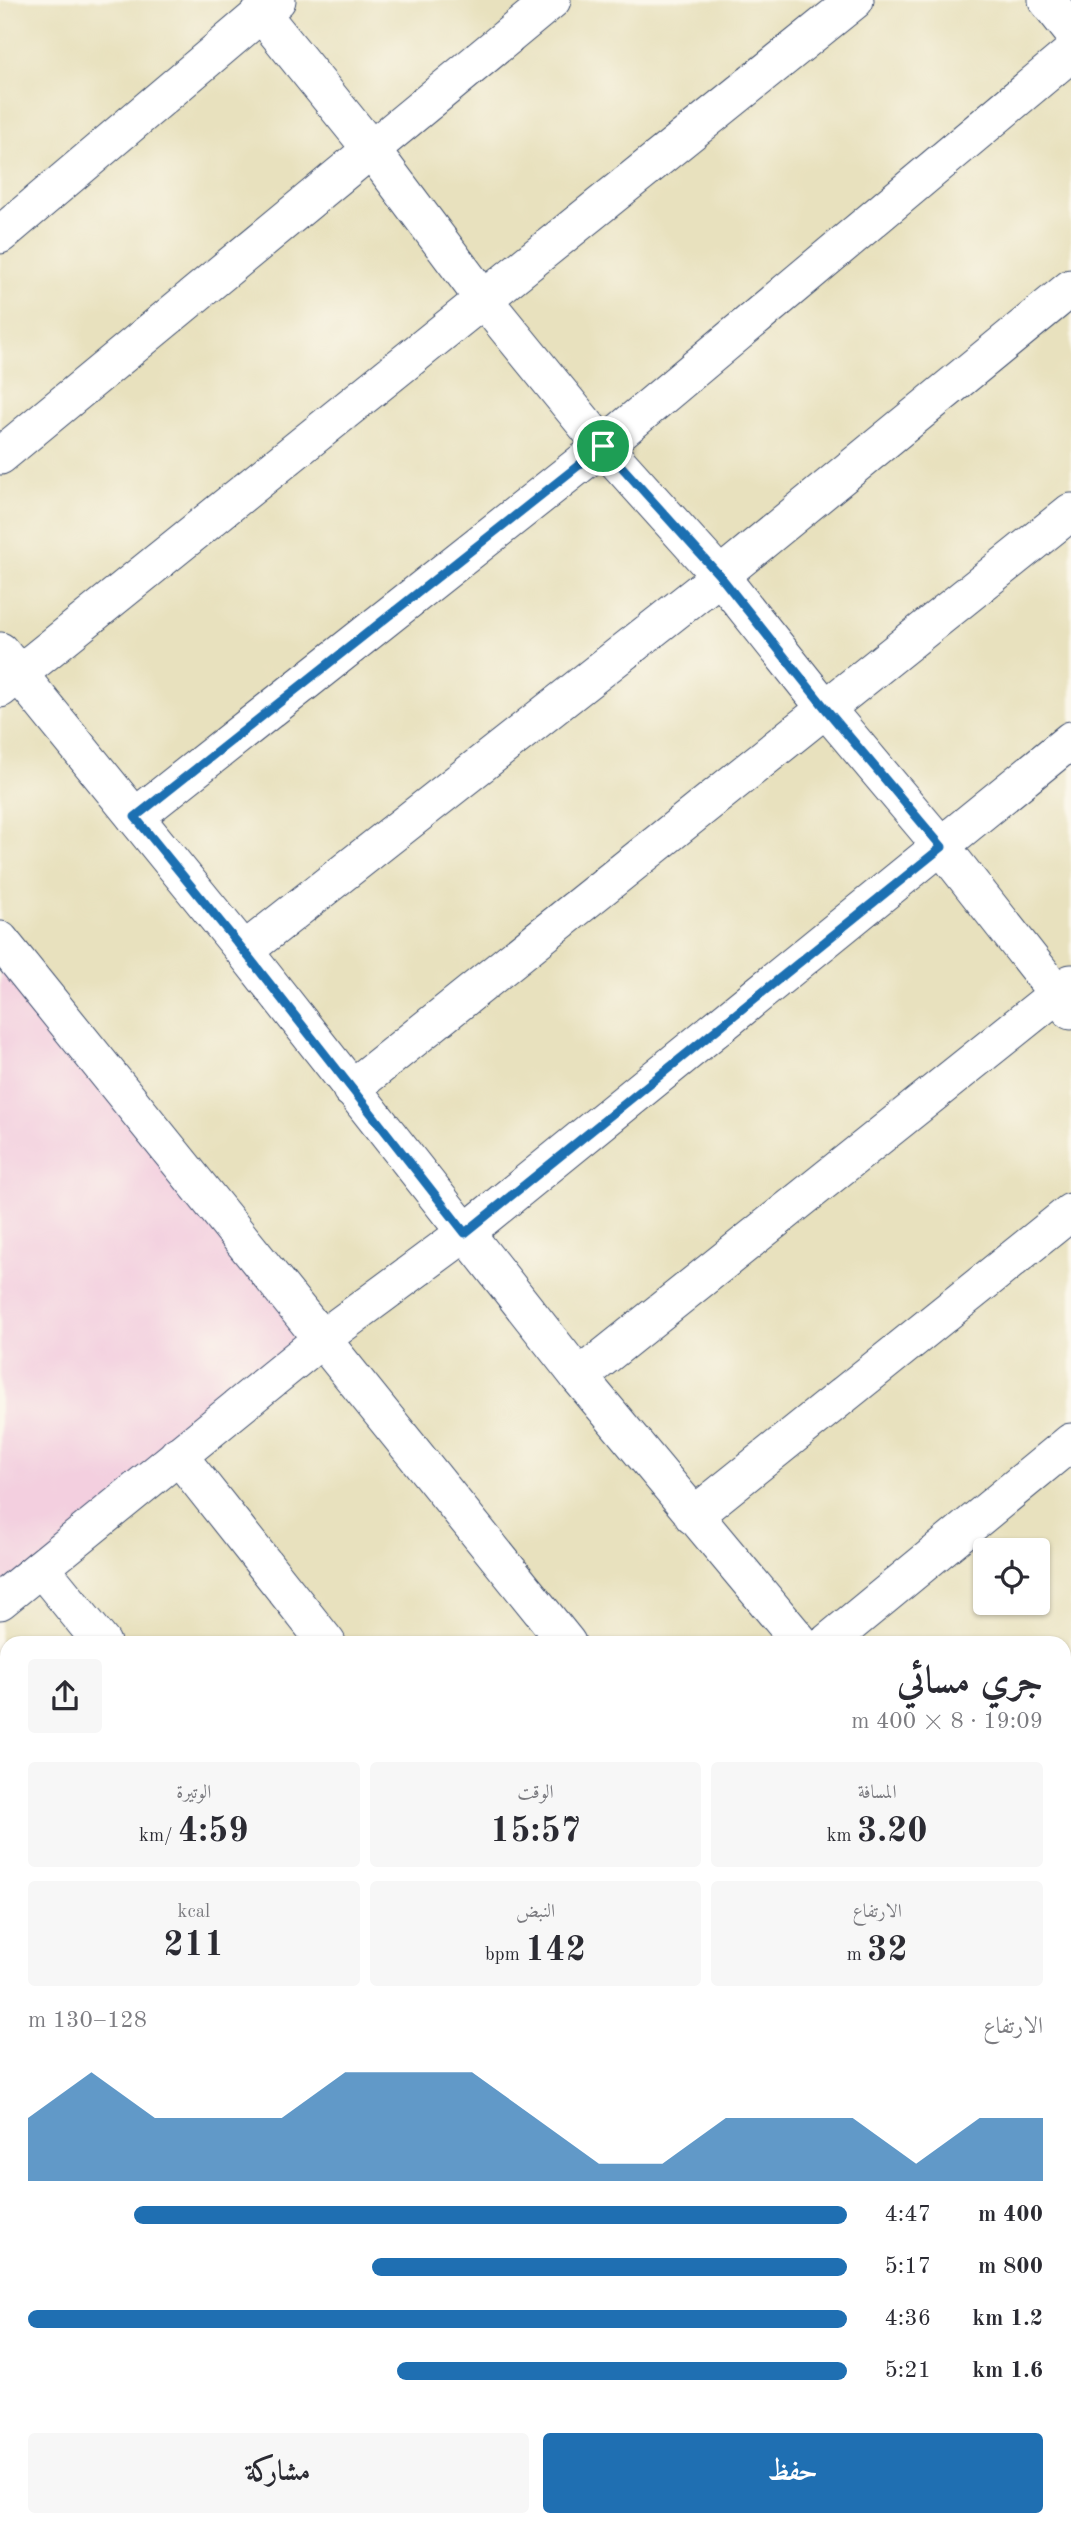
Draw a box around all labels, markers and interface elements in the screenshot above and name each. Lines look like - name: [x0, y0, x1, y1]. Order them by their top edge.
- pin: [573, 416, 633, 476]
- icon: arrive: [584, 427, 622, 465]
- map controls: [973, 1538, 1050, 1615]
- button: locate: [973, 1538, 1050, 1615]
- button: share: [28, 1659, 102, 1733]
- text: جري مسائي: [897, 1663, 1043, 1701]
- text: 19:09 · 8 × 400 m: [851, 1710, 1043, 1733]
- text: الوتيرة: [176, 1784, 211, 1803]
- text: الوقت: [517, 1784, 554, 1803]
- text: المسافة: [858, 1784, 897, 1803]
- text: 4:59: [178, 1814, 249, 1849]
- text: 15:57: [490, 1814, 581, 1849]
- text: 3.20: [857, 1814, 928, 1849]
- text: /km: [139, 1827, 178, 1846]
- text: km: [827, 1827, 857, 1846]
- text: kcal: [178, 1903, 210, 1922]
- text: النبض: [516, 1903, 555, 1922]
- text: الارتفاع: [853, 1903, 902, 1922]
- text: 211: [163, 1928, 224, 1963]
- text: 142: [525, 1933, 586, 1968]
- text: 32: [867, 1933, 908, 1968]
- text: bpm: [485, 1946, 525, 1965]
- text: m: [847, 1946, 867, 1965]
- text: 128–130 m: [28, 2009, 147, 2032]
- text: الارتفاع: [983, 2015, 1043, 2038]
- text: 4:47: [885, 2203, 931, 2226]
- text: 400 m: [978, 2203, 1043, 2226]
- text: 5:17: [885, 2255, 931, 2278]
- text: 800 m: [978, 2255, 1043, 2278]
- text: 4:36: [885, 2307, 931, 2330]
- text: 1.2 km: [972, 2307, 1043, 2330]
- text: 5:21: [885, 2359, 931, 2382]
- text: 1.6 km: [972, 2359, 1043, 2382]
- button: مشاركة: [28, 2433, 529, 2513]
- button: حفظ: [543, 2433, 1043, 2513]

